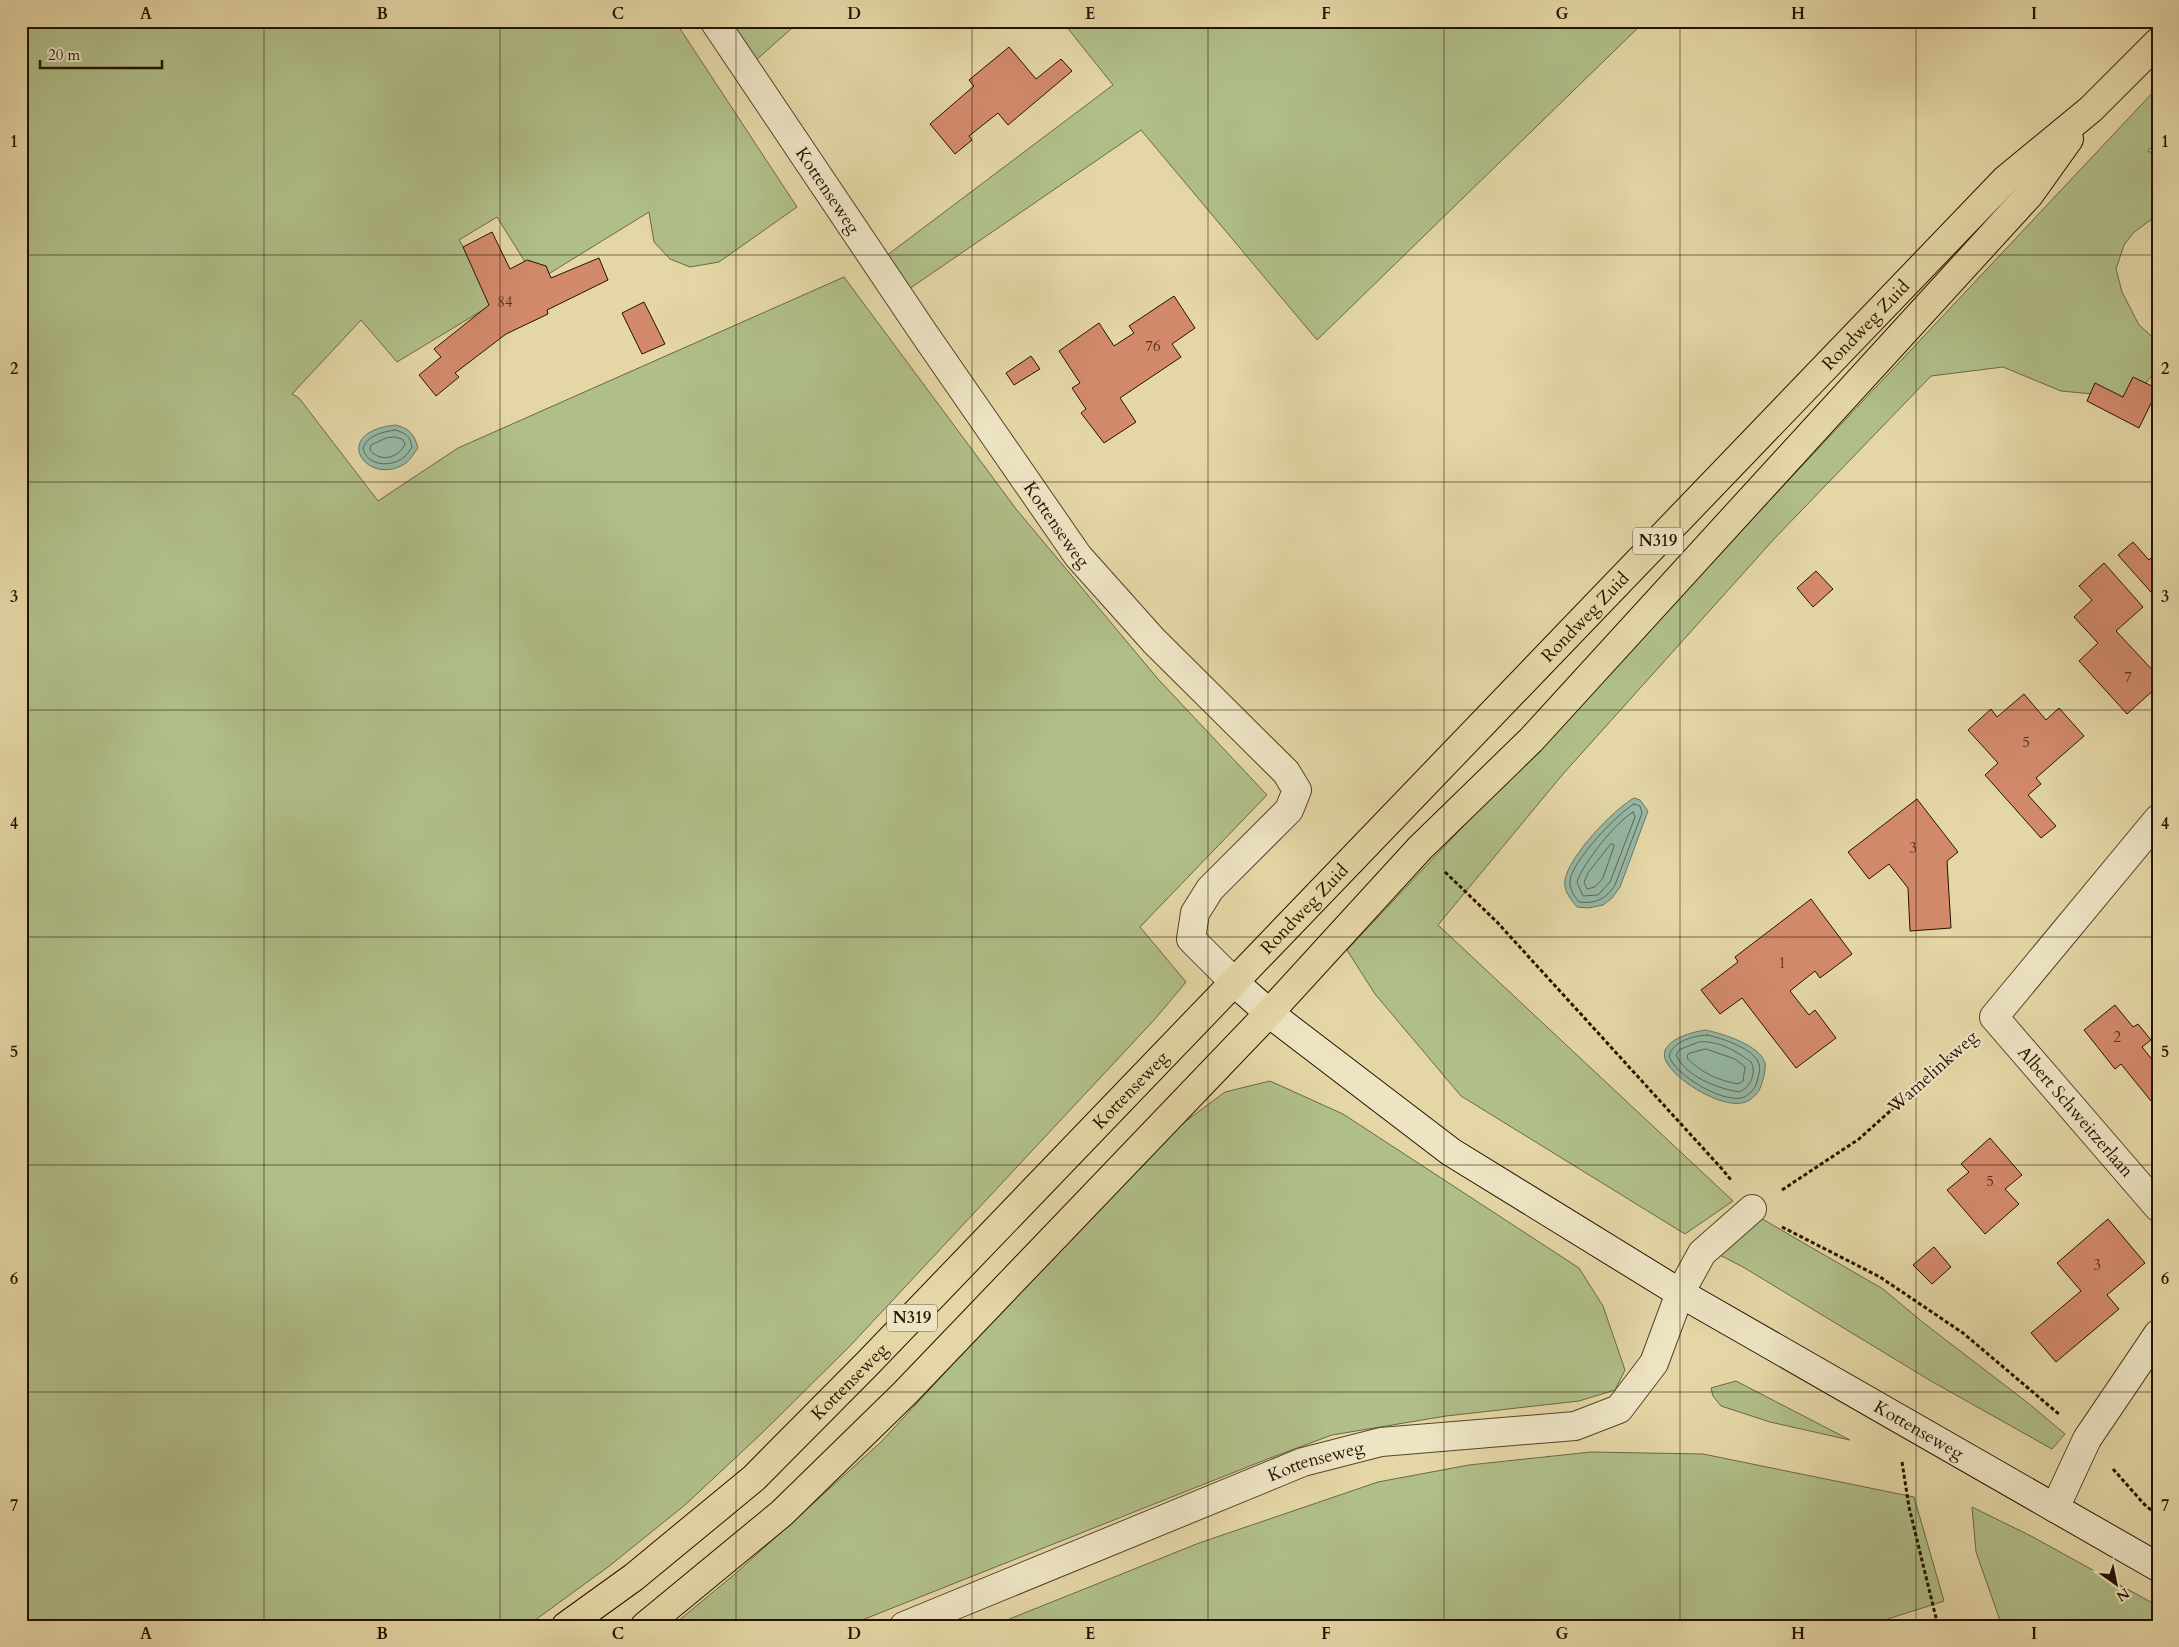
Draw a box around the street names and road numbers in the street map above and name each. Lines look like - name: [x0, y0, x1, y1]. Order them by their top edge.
- street label: Kottenseweg: [790, 142, 867, 239]
- street label: Rondweg Zuid: [1816, 274, 1915, 376]
- street label: Kottenseweg: [1018, 476, 1096, 574]
- road number: N319: [1633, 528, 1683, 554]
- street label: Rondweg Zuid: [1535, 566, 1635, 668]
- street label: Rondweg Zuid: [1255, 858, 1354, 960]
- street label: Wamelinkweg: [1882, 1024, 1984, 1120]
- street label: Albert Schweitzerlaan: [2012, 1041, 2140, 1183]
- street label: Kottenseweg: [1087, 1045, 1175, 1135]
- road number: N319: [887, 1305, 937, 1332]
- street label: Kottenseweg: [805, 1337, 894, 1426]
- street label: Kottenseweg: [1869, 1394, 1969, 1466]
- street label: Kottenseweg: [1264, 1434, 1368, 1488]

